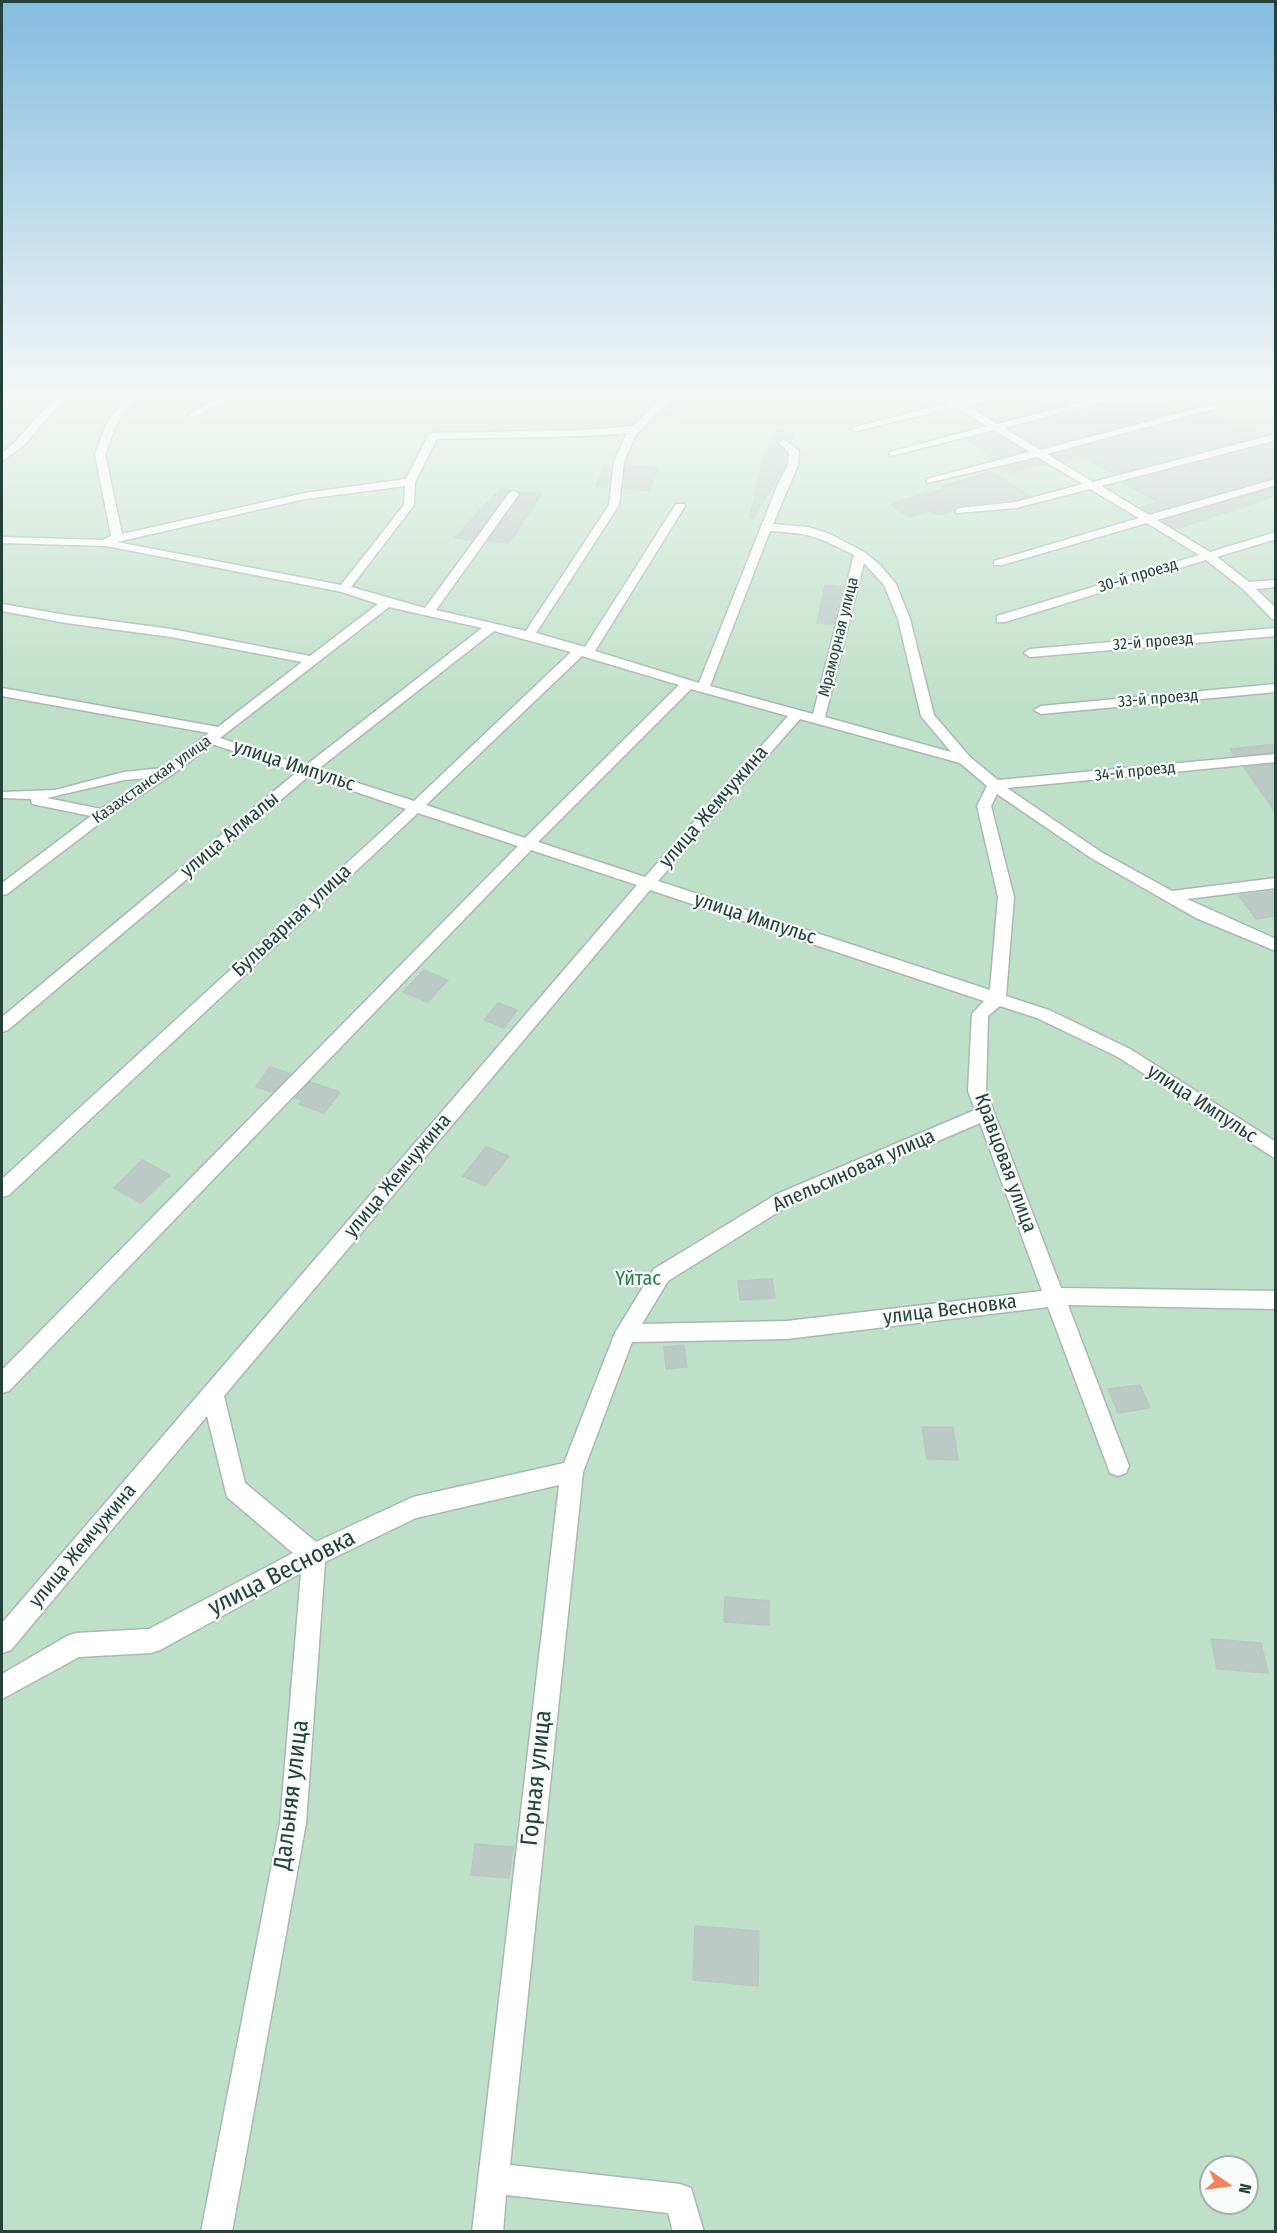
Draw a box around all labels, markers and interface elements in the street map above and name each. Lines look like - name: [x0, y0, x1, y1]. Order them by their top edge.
- street label: 30-й проезд: [1096, 555, 1180, 597]
- street label: Мраморная улица: [815, 575, 863, 699]
- street label: 32-й проезд: [1112, 629, 1194, 655]
- street label: 33-й проезд: [1117, 686, 1199, 712]
- street label: Казахстанская улица: [89, 732, 215, 828]
- street label: улица Импульс: [230, 735, 358, 797]
- street label: улица Жемчужина: [654, 741, 774, 873]
- street label: 34-й проезд: [1094, 758, 1176, 786]
- street label: улица Алмалы: [176, 787, 284, 883]
- street label: Бульварная улица: [227, 860, 357, 982]
- street label: улица Импульс: [691, 888, 819, 950]
- street label: улица Импульс: [1142, 1059, 1262, 1149]
- street label: Кравцовая улица: [969, 1090, 1041, 1236]
- street label: улица Жемчужина: [339, 1109, 457, 1243]
- street label: Апельсиновая улица: [769, 1124, 939, 1218]
- park label: Үйтас: [615, 1267, 661, 1291]
- street label: улица Весновка: [882, 1290, 1018, 1330]
- street label: улица Жемчужина: [24, 1479, 142, 1613]
- street label: улица Весновка: [204, 1524, 360, 1622]
- street label: Горная улица: [516, 1709, 558, 1847]
- street label: Дальняя улица: [269, 1718, 315, 1872]
- north arrow: [1199, 2155, 1259, 2215]
- text: N: [1235, 2182, 1255, 2196]

